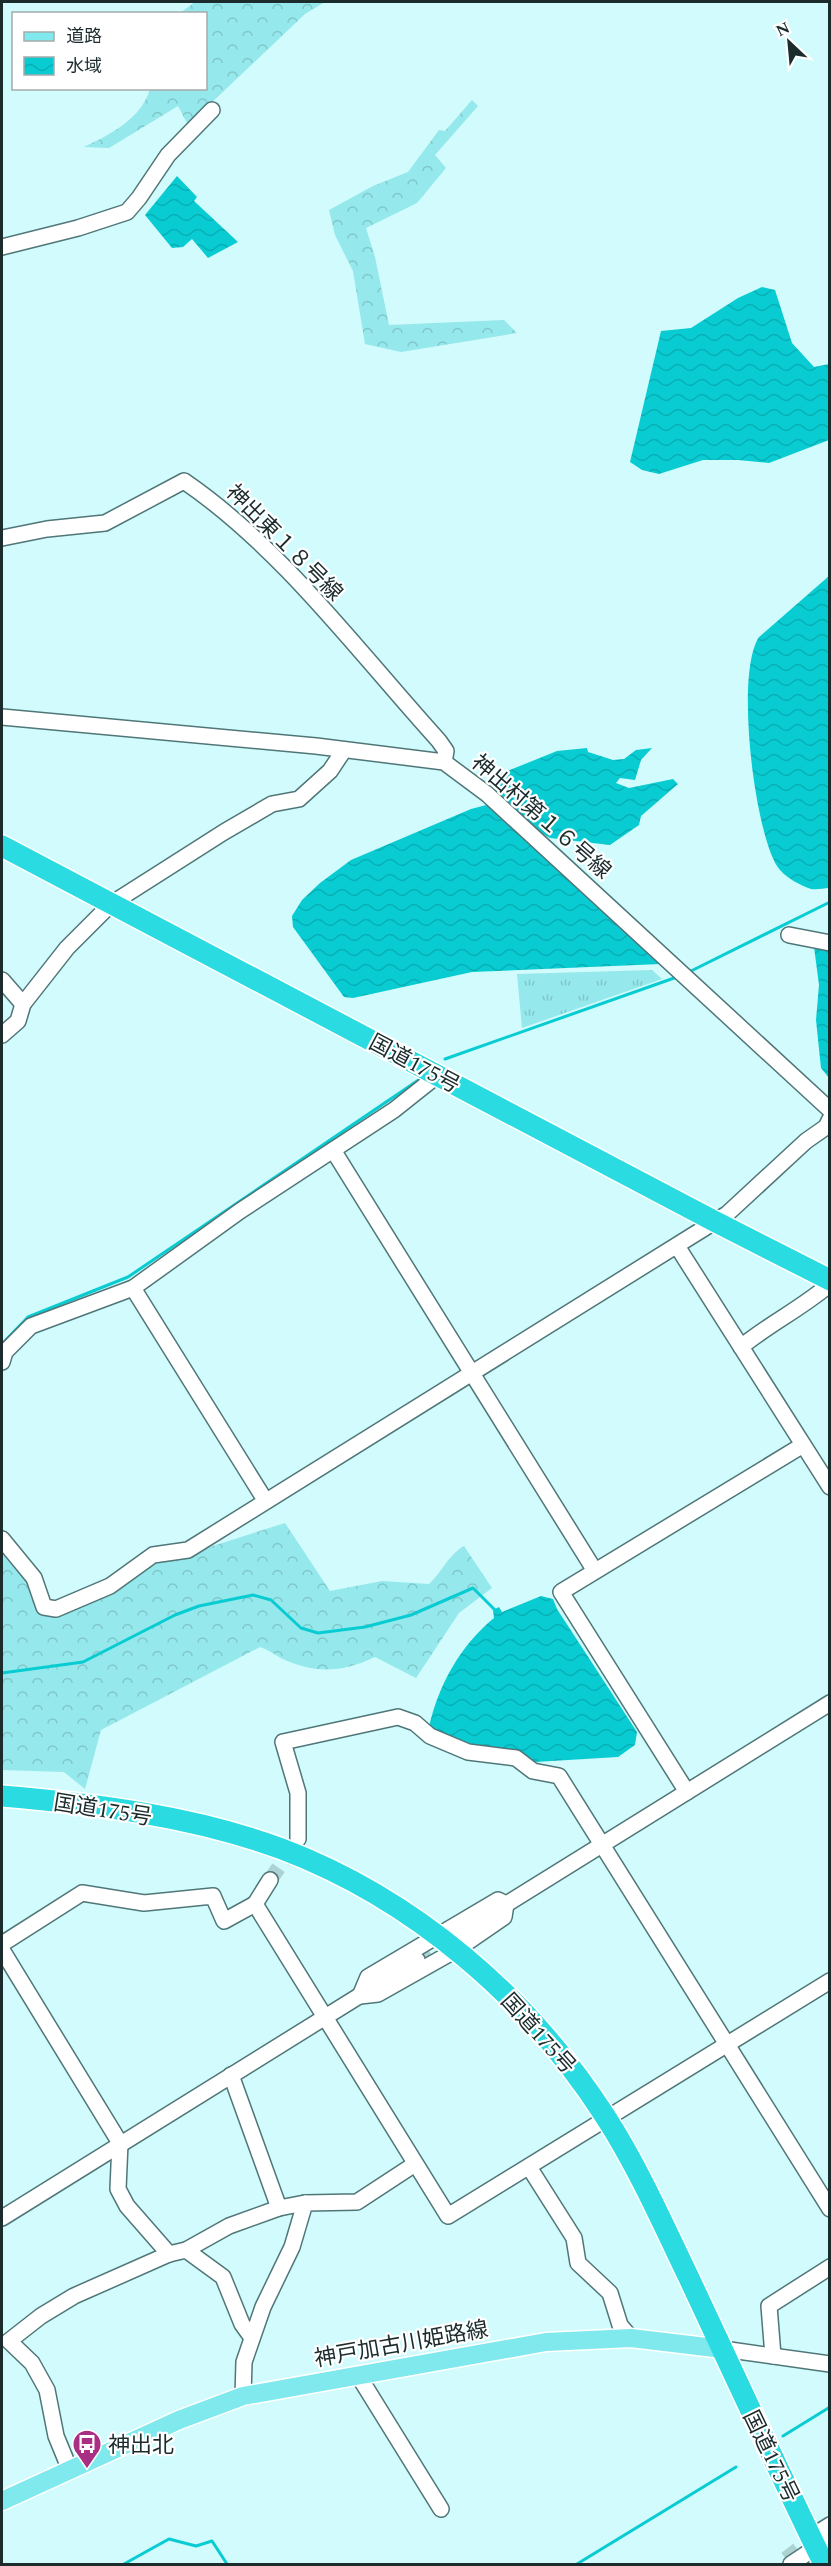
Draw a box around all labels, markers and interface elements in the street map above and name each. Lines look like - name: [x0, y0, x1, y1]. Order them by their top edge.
- legend: [12, 12, 207, 90]
- north arrow: [759, 12, 819, 72]
- text: N: [772, 16, 794, 43]
- text: 道路: [66, 23, 102, 50]
- text: 水域: [66, 53, 102, 80]
- street label: 神出東１８号線: [218, 477, 350, 609]
- street label: 神出村第１６号線: [464, 747, 618, 887]
- street label: 国道175号: [363, 1027, 466, 1102]
- street label: 国道175号: [51, 1786, 154, 1835]
- street label: 国道175号: [492, 1986, 583, 2082]
- street label: 神戸加古川姫路線: [312, 2313, 491, 2376]
- street label: 国道175号: [734, 2405, 807, 2508]
- bus stop icon: 神出北: [71, 2428, 103, 2470]
- place label: 神出北: [108, 2429, 174, 2462]

